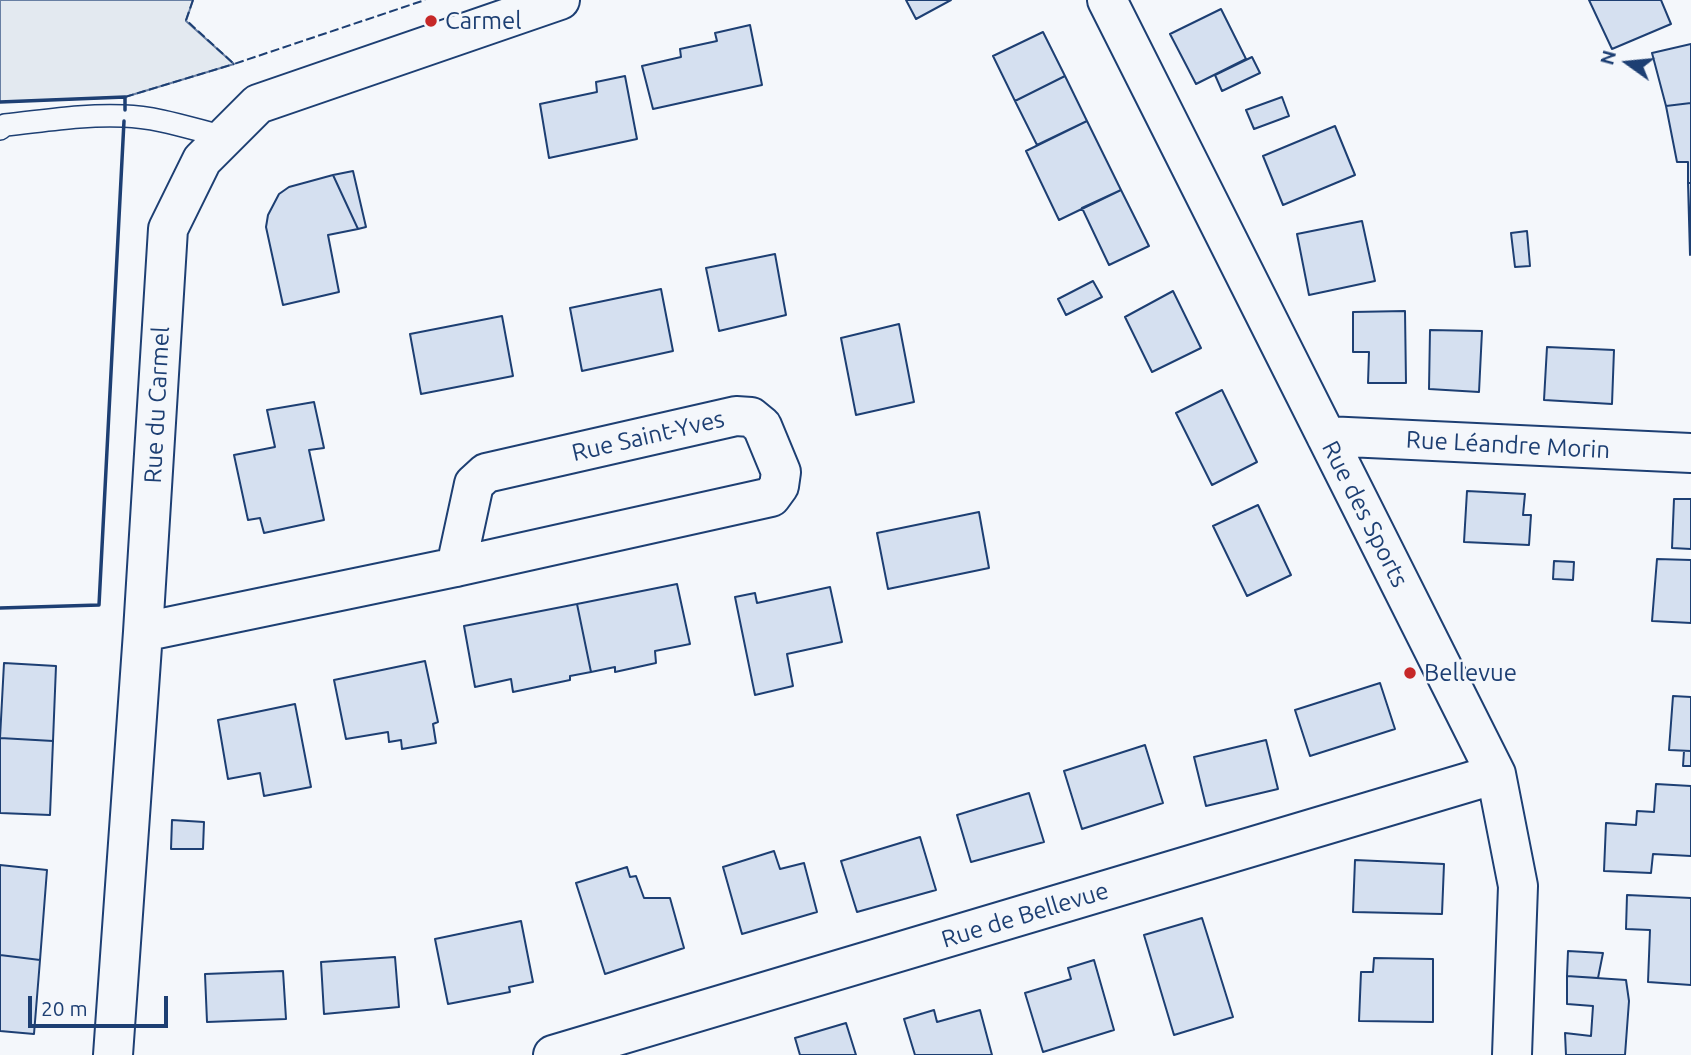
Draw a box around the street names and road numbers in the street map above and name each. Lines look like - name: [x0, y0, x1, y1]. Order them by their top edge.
- street label: Rue du Carmel: [139, 326, 175, 484]
- street label: Rue Saint-Yves: [569, 404, 727, 468]
- street label: Rue Léandre Morin: [1405, 425, 1611, 465]
- street label: Rue des Sports: [1316, 436, 1414, 592]
- street label: Rue de Bellevue: [938, 876, 1112, 954]

